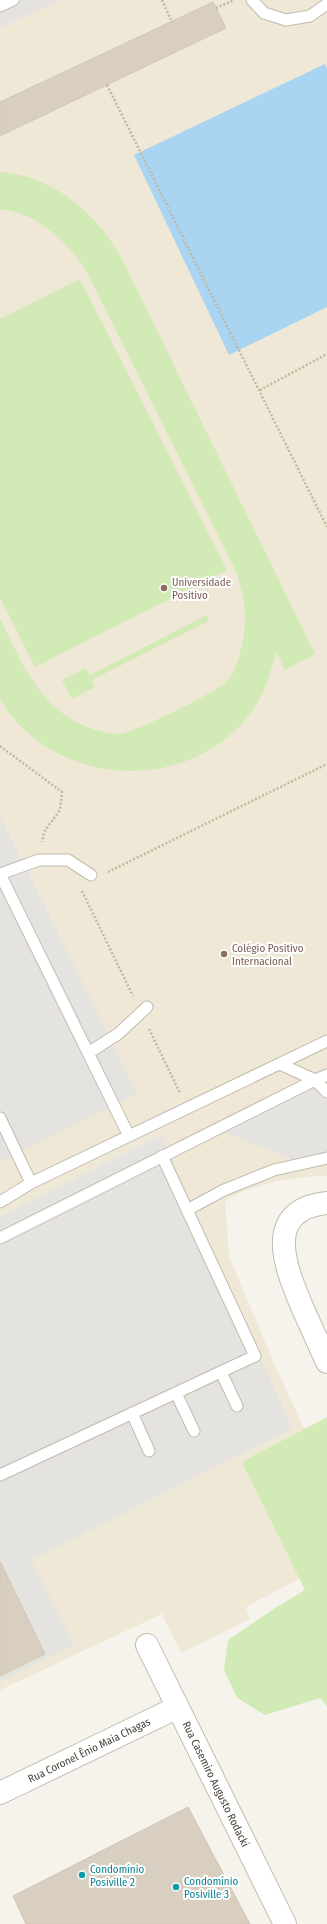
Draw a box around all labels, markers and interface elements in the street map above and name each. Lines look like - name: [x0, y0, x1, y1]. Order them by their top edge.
- place label: Universidade Positivo: [172, 576, 231, 602]
- marker: Universidade Positivo: [159, 583, 169, 593]
- place label: Colégio Positivo Internacional: [232, 942, 304, 968]
- marker: Colégio Positivo Internacional: [219, 949, 229, 959]
- street label: Rua Coronel Ênio Maia Chagas: [26, 1715, 153, 1786]
- street label: Rua Casemiro Augusto Rodacki: [179, 1719, 252, 1849]
- place label: Condomínio Posiville 2: [90, 1863, 144, 1889]
- marker: Condomínio Posiville 2: [77, 1870, 87, 1880]
- place label: Condomínio Posiville 3: [184, 1875, 238, 1901]
- marker: Condomínio Posiville 3: [171, 1882, 181, 1892]

